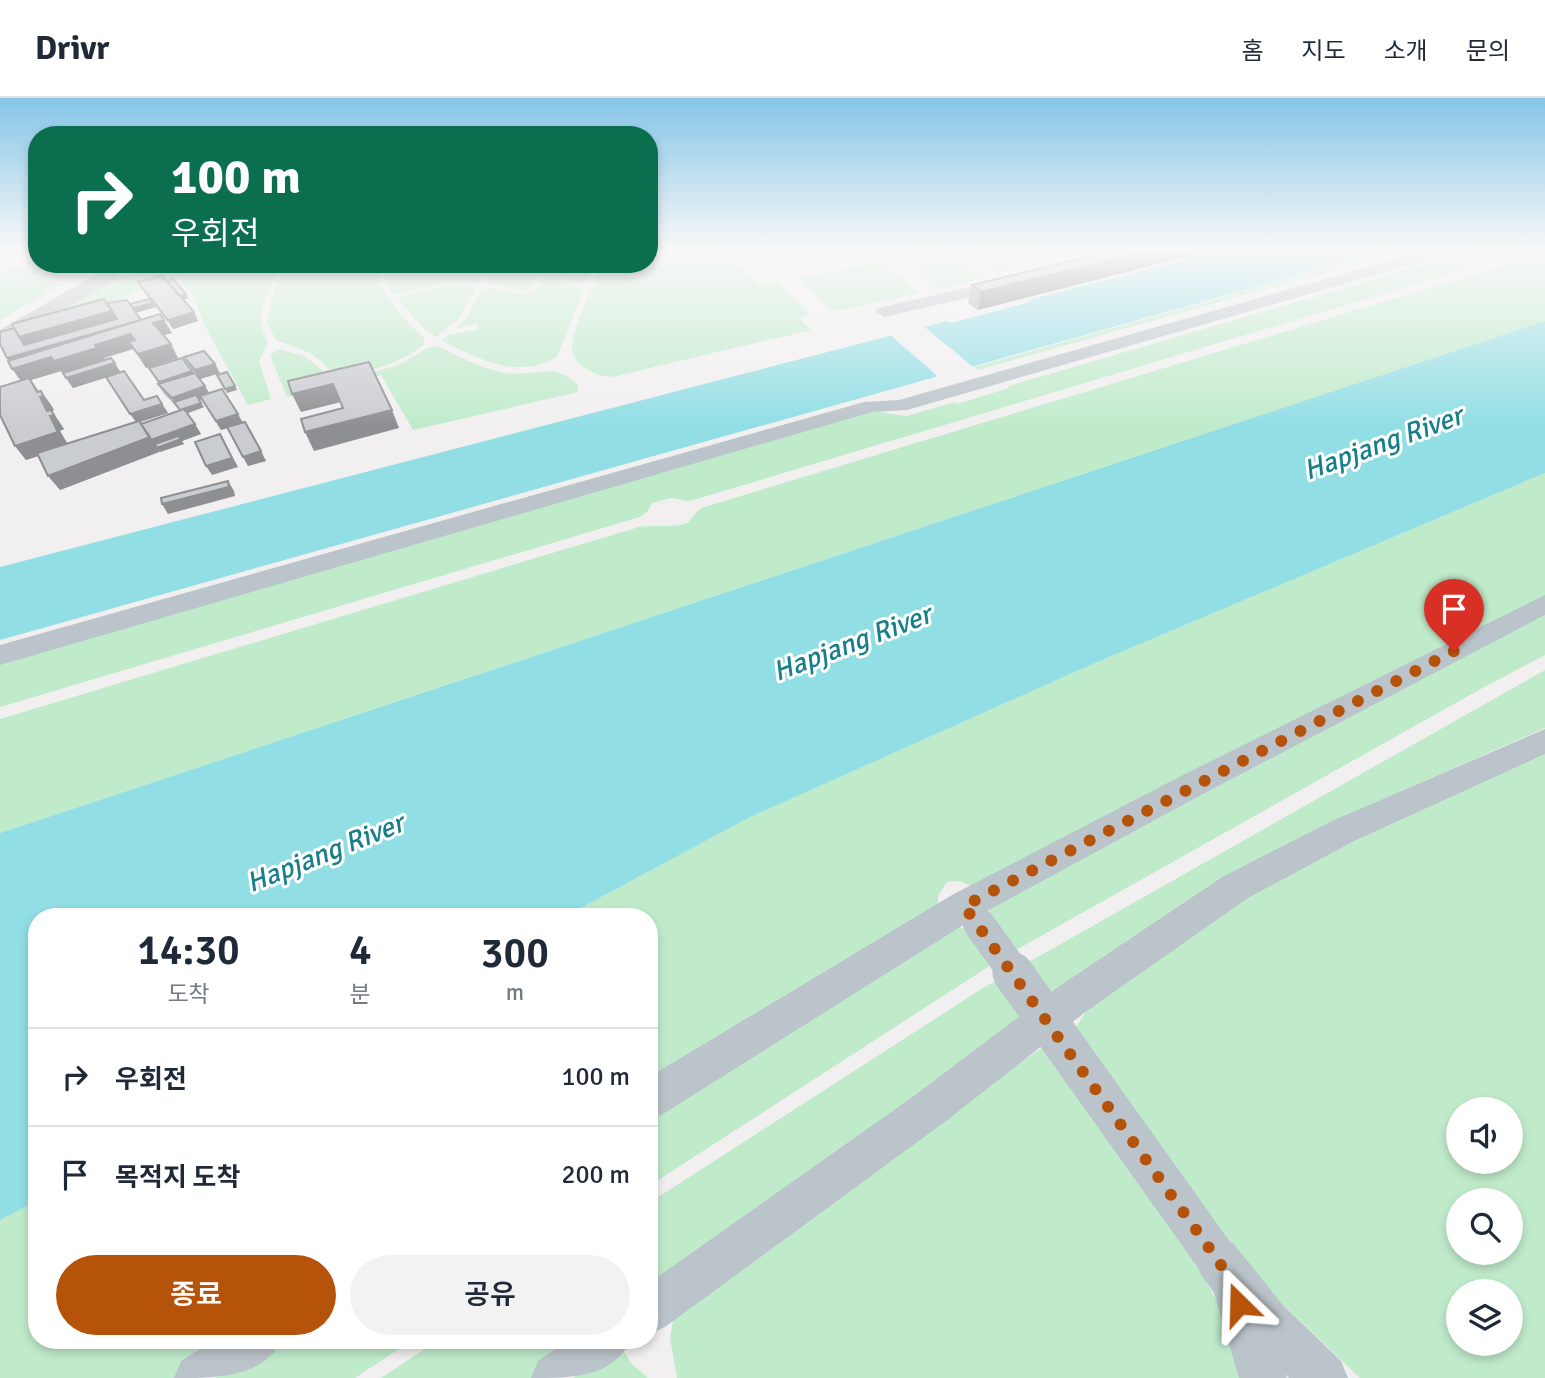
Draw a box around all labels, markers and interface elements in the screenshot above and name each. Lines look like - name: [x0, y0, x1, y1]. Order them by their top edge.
- text: Drivr: [35, 28, 109, 69]
- text: 홈: [1241, 36, 1263, 66]
- text: 지도: [1301, 36, 1346, 66]
- text: 소개: [1384, 36, 1428, 66]
- text: 문의: [1466, 36, 1510, 66]
- text: 100 m: [171, 147, 301, 207]
- icon: right: [56, 154, 147, 245]
- text: 우회전: [171, 214, 259, 253]
- water label: Hapjang River: [1299, 397, 1471, 488]
- pin: [1424, 579, 1484, 651]
- icon: arrive: [1435, 590, 1473, 628]
- water label: Hapjang River: [768, 596, 939, 689]
- water label: Hapjang River: [241, 805, 412, 900]
- text: 14:30: [137, 925, 240, 976]
- text: 4: [349, 925, 372, 976]
- text: 300: [481, 928, 549, 979]
- text: m: [506, 978, 524, 1007]
- text: 도착: [167, 980, 210, 1009]
- text: 분: [350, 980, 371, 1009]
- icon: right: [56, 1058, 94, 1096]
- text: 100 m: [561, 1061, 630, 1093]
- text: 우회전: [115, 1064, 187, 1096]
- map controls: [1446, 1097, 1523, 1356]
- button: sound: [1446, 1097, 1523, 1174]
- icon: arrive: [56, 1156, 94, 1194]
- text: 200 m: [561, 1159, 630, 1191]
- text: 목적지 도착: [115, 1162, 240, 1194]
- button: search: [1446, 1188, 1523, 1265]
- button: 종료: [56, 1255, 336, 1335]
- button: 공유: [350, 1255, 630, 1335]
- position arrow: [1202, 1267, 1276, 1341]
- button: layers: [1446, 1279, 1523, 1356]

